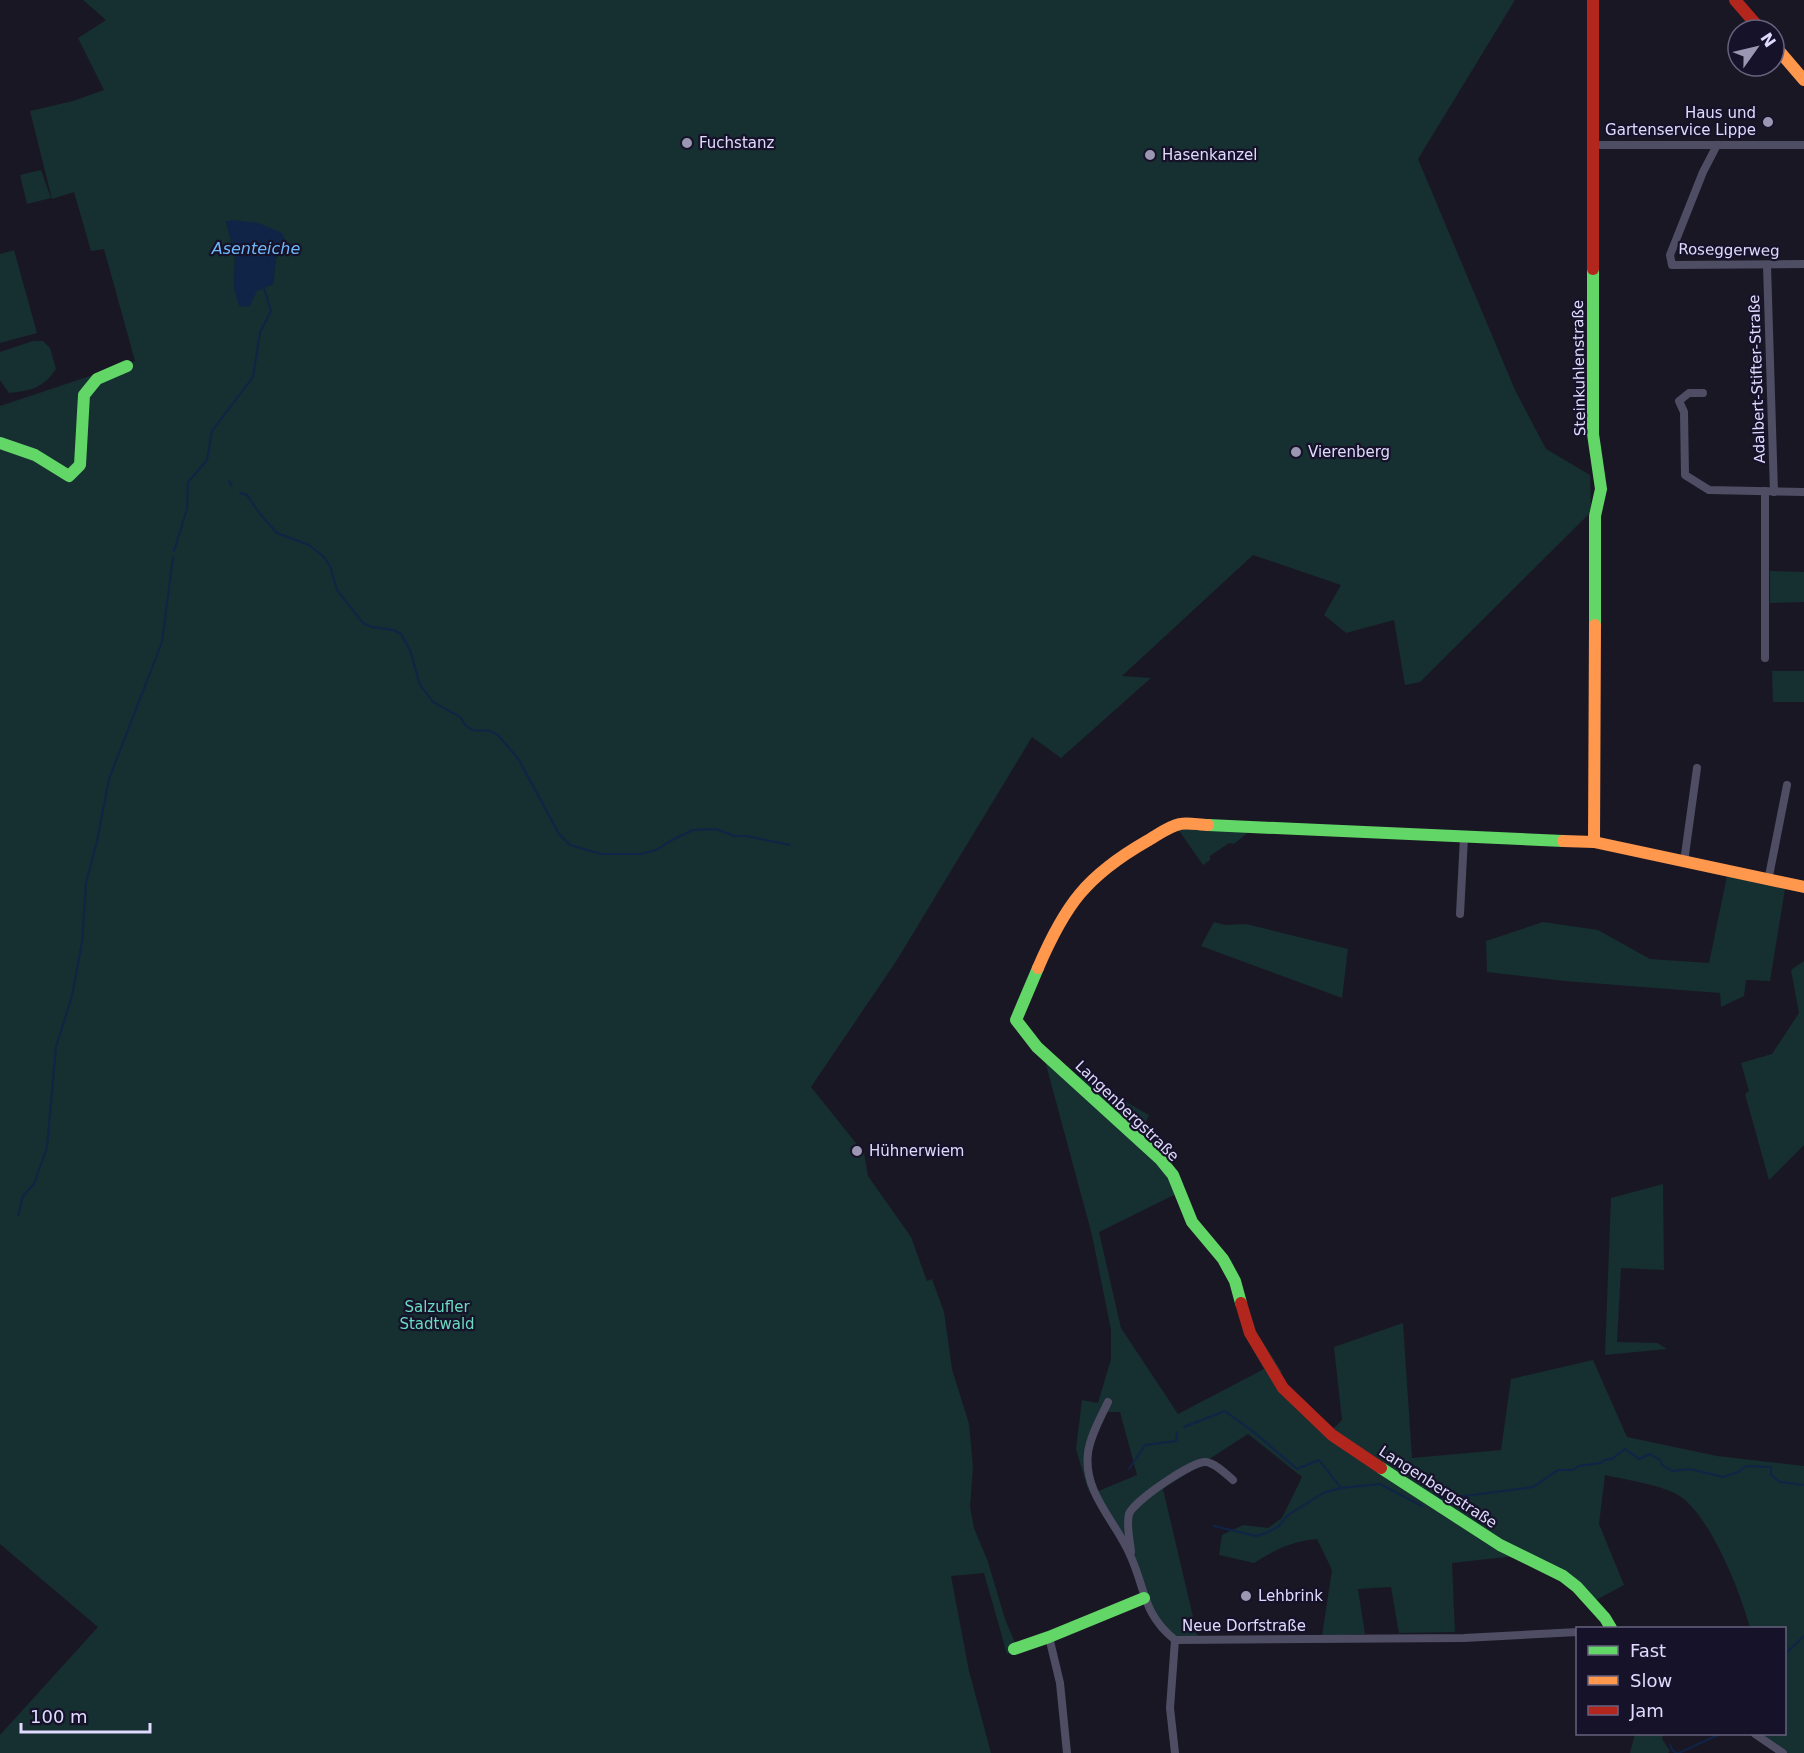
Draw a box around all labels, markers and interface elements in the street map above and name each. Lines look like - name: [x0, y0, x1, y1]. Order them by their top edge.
- north arrow: [1726, 18, 1786, 78]
- text: N: [1756, 29, 1780, 51]
- place label: Haus und Gartenservice Lippe: [1605, 104, 1756, 139]
- marker: Haus und Gartenservice Lippe: [1761, 115, 1775, 129]
- place label: Fuchstanz: [699, 134, 774, 152]
- marker: Fuchstanz: [680, 136, 694, 150]
- place label: Hasenkanzel: [1162, 146, 1257, 164]
- marker: Hasenkanzel: [1143, 148, 1157, 162]
- water label: Asenteiche: [211, 239, 300, 258]
- street label: Roseggerweg: [1678, 240, 1780, 260]
- street label: Adalbert-Stifter-Straße: [1745, 294, 1769, 464]
- street label: Steinkuhlenstraße: [1569, 300, 1589, 436]
- place label: Vierenberg: [1308, 443, 1390, 461]
- marker: Vierenberg: [1289, 445, 1303, 459]
- street label: Langenbergstraße: [1071, 1057, 1183, 1165]
- place label: Hühnerwiem: [869, 1142, 964, 1160]
- marker: Hühnerwiem: [850, 1144, 864, 1158]
- park label: Salzufler Stadtwald: [399, 1298, 475, 1333]
- street label: Langenbergstraße: [1376, 1442, 1500, 1532]
- place label: Lehbrink: [1258, 1587, 1323, 1605]
- marker: Lehbrink: [1239, 1589, 1253, 1603]
- street label: Neue Dorfstraße: [1182, 1617, 1306, 1635]
- legend: [1576, 1627, 1786, 1735]
- text: Fast: [1630, 1640, 1666, 1661]
- text: Slow: [1630, 1670, 1672, 1691]
- scale bar: [21, 1696, 150, 1734]
- text: Jam: [1629, 1700, 1664, 1721]
- text: 100 m: [30, 1706, 88, 1727]

